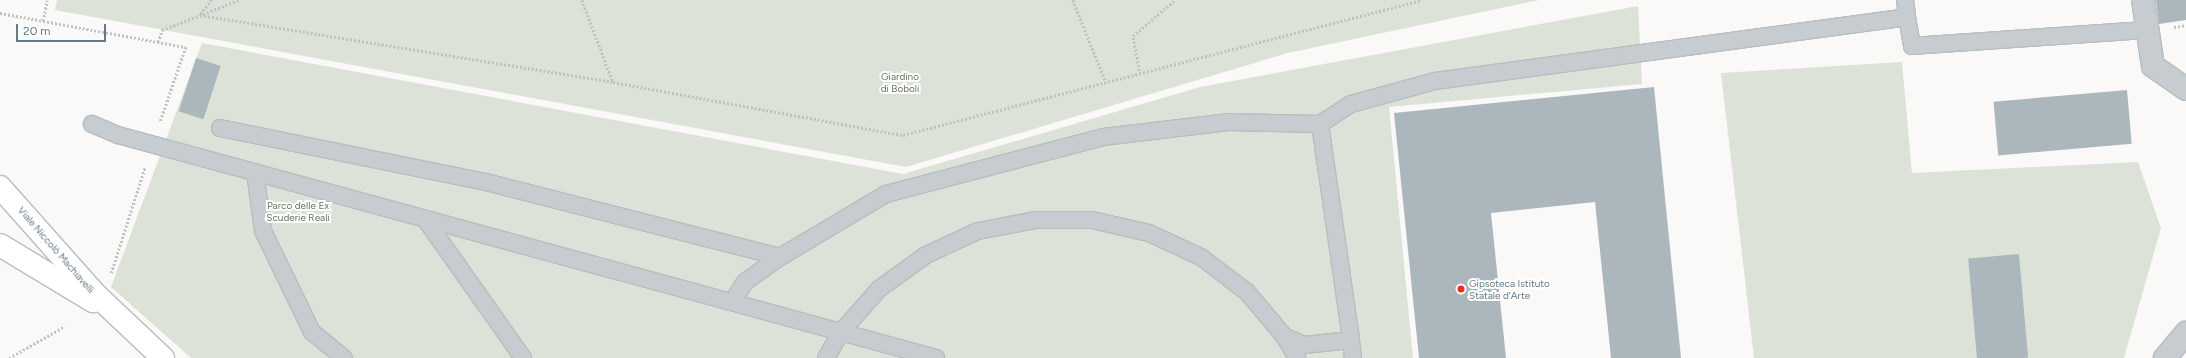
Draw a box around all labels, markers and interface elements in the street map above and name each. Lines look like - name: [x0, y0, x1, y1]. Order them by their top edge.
- scale bar: [18, 16, 108, 42]
- text: 20 m: [23, 24, 51, 38]
- park label: Giardino di Boboli: [881, 70, 919, 94]
- park label: Parco delle Ex Scuderie Reali: [266, 199, 330, 222]
- street label: Viale Niccolò Machiavelli: [15, 204, 97, 296]
- place label: Gipsoteca Istituto Statale d'Arte: [1469, 277, 1550, 300]
- marker: Gipsoteca Istituto Statale d'Arte: [1456, 284, 1466, 294]

